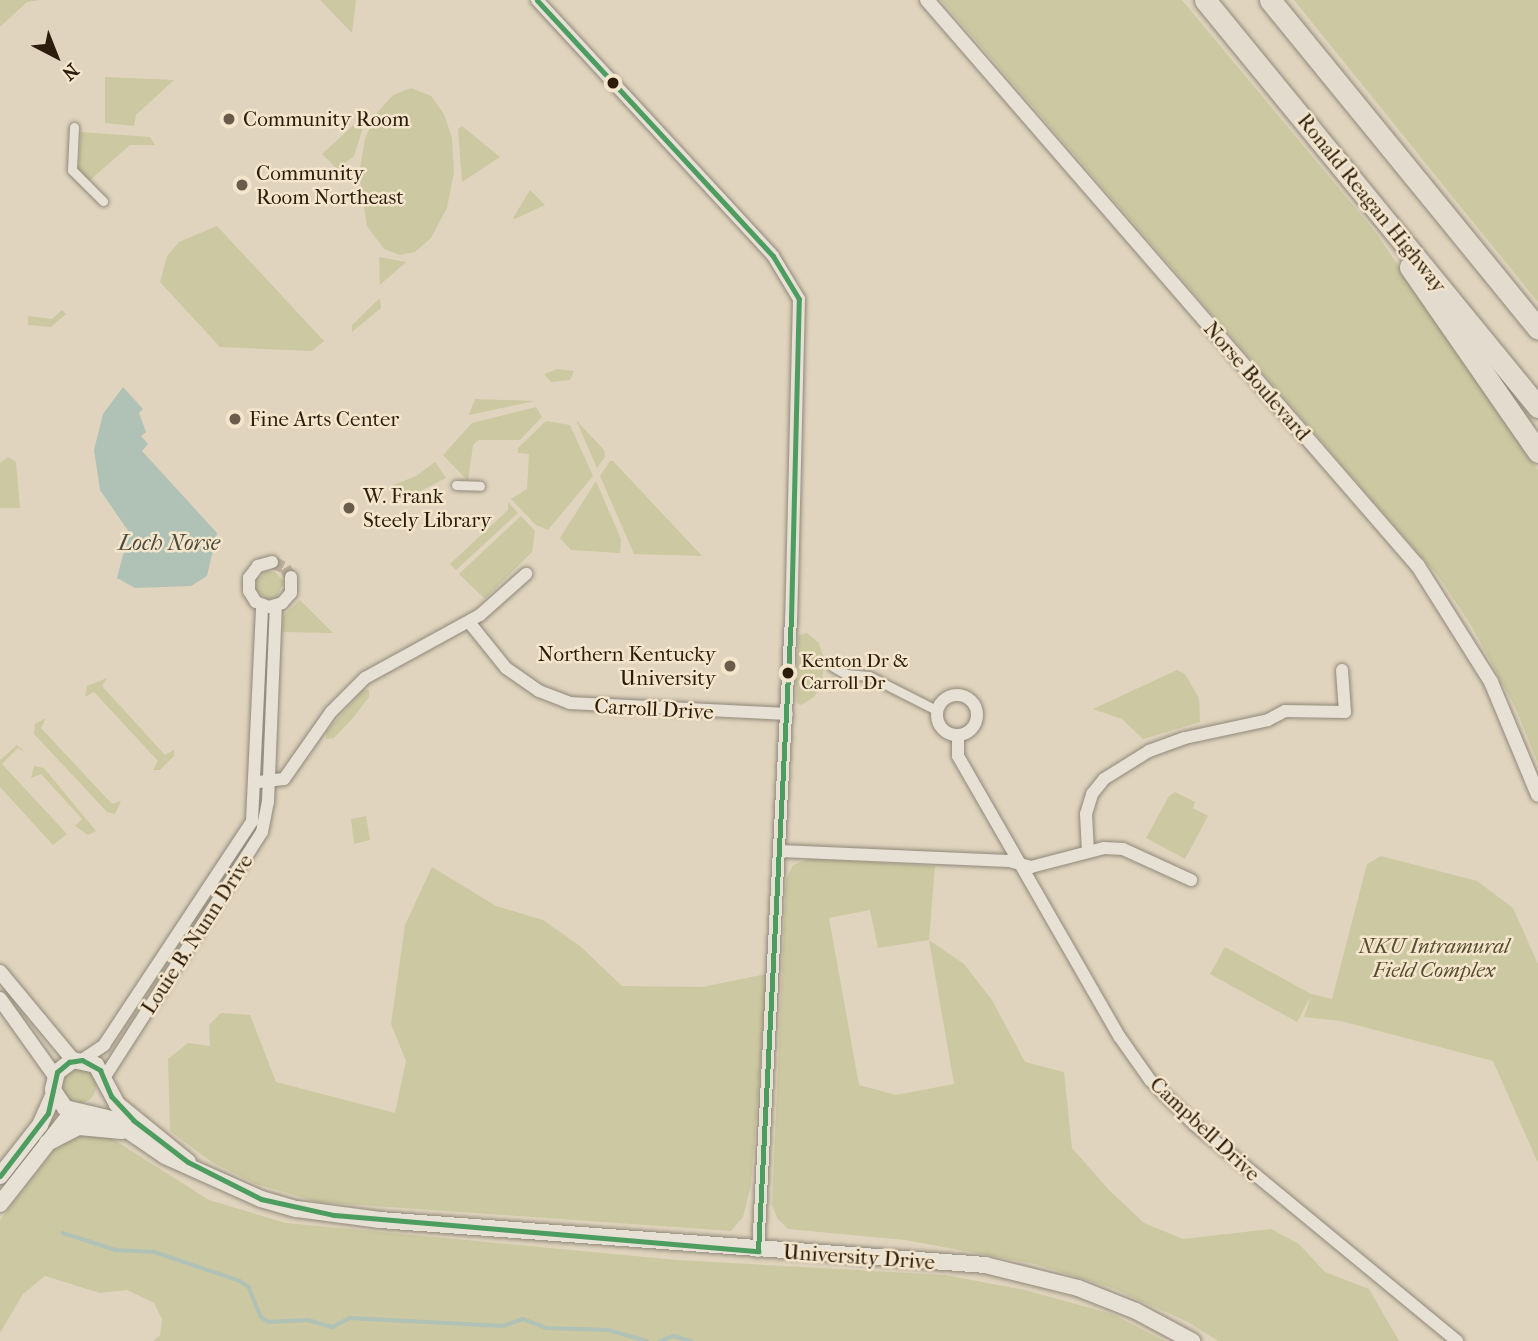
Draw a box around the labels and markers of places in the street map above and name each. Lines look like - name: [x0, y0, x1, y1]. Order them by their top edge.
- unlabelled marker: [606, 76, 620, 90]
- place label: Community Room: [243, 106, 409, 132]
- marker: Community Room: [221, 111, 237, 127]
- place label: Community Room Northeast: [256, 160, 404, 210]
- marker: Community Room Northeast: [234, 177, 250, 193]
- place label: Fine Arts Center: [249, 406, 399, 432]
- marker: Fine Arts Center: [227, 411, 243, 427]
- place label: W. Frank Steely Library: [363, 483, 491, 533]
- marker: W. Frank Steely Library: [341, 500, 357, 516]
- place label: Northern Kentucky University: [538, 641, 716, 691]
- place label: Kenton Dr & Carroll Dr: [801, 651, 908, 695]
- marker: Northern Kentucky University: [722, 658, 738, 674]
- marker: Kenton Dr & Carroll Dr: [781, 666, 795, 680]

